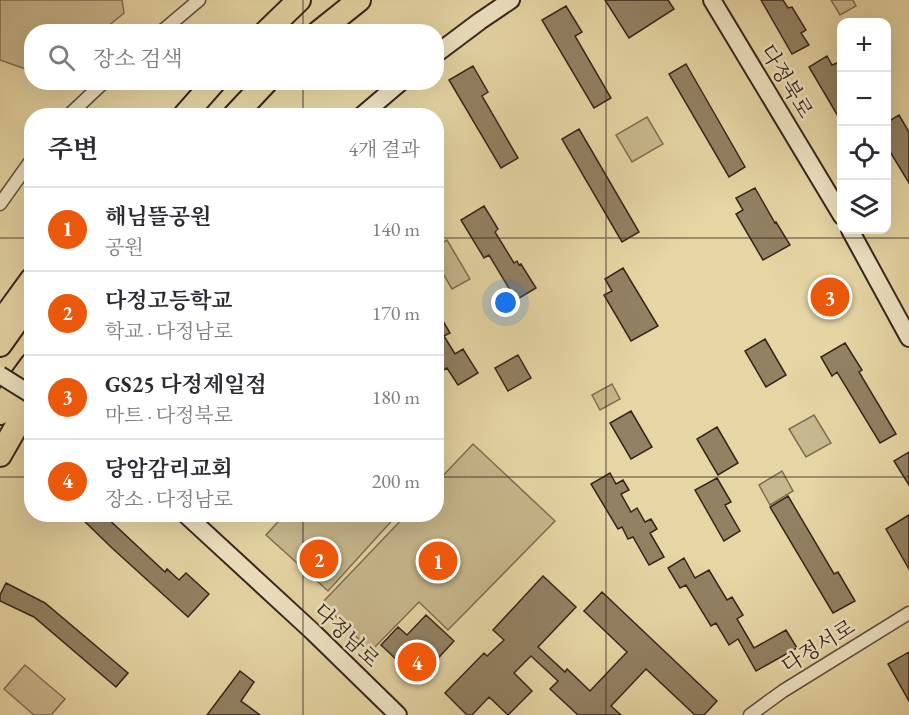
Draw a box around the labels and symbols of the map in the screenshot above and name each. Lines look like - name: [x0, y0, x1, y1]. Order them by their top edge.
- street label: 다정북로: [755, 39, 819, 123]
- pin: 3: [810, 274, 850, 320]
- your location: [491, 288, 520, 317]
- pin: 2: [300, 536, 338, 582]
- pin: 1: [418, 538, 458, 584]
- street label: 다정남로: [308, 597, 386, 673]
- street label: 다정서로: [776, 613, 860, 679]
- pin: 4: [398, 640, 436, 684]

